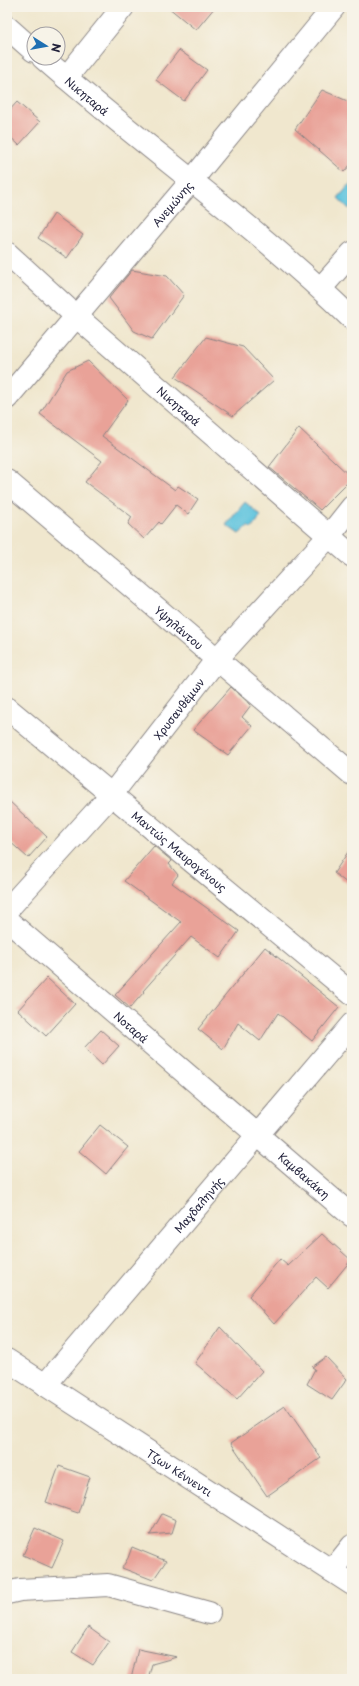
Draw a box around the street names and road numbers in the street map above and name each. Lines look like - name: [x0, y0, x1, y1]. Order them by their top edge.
- street label: Νικηταρά: [61, 72, 113, 119]
- street label: Ανεμώνης: [148, 177, 197, 230]
- street label: Νικηταρά: [153, 382, 205, 429]
- street label: Υψηλάντου: [151, 602, 207, 653]
- street label: Χρυσανθέμων: [149, 674, 208, 743]
- street label: Μαντώς Μαυρογένους: [128, 806, 231, 896]
- street label: Νοταρά: [110, 1007, 153, 1047]
- street label: Καμβακάκη: [275, 1148, 334, 1202]
- street label: Μαγδαληνής: [170, 1172, 228, 1236]
- street label: Τζων Κέννεντι: [143, 1444, 216, 1500]

